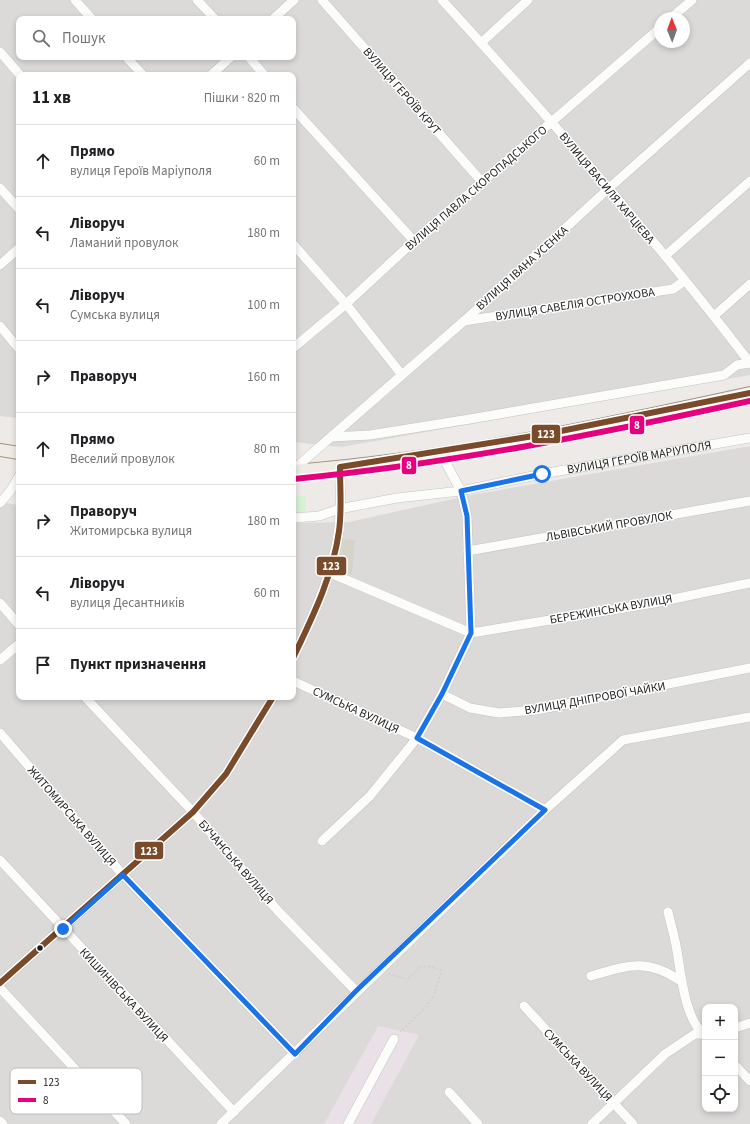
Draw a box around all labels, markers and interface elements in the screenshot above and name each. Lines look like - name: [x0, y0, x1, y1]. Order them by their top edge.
- north arrow: [654, 12, 690, 48]
- search box: [16, 16, 296, 60]
- icon: search: [30, 27, 52, 49]
- text: Пошук: [62, 28, 105, 49]
- street label: ВУЛИЦЯ ГЕРОЇВ КРУТ: [359, 44, 445, 139]
- text: 11 хв: [32, 86, 71, 110]
- text: Пішки · 820 m: [204, 89, 280, 107]
- street label: ВУЛИЦЯ ПАВЛА СКОРОПАДСЬКОГО: [402, 122, 551, 255]
- street label: ВУЛИЦЯ ВАСИЛЯ ХАРЦІЄВА: [555, 129, 659, 248]
- text: Прямо: [70, 141, 115, 162]
- icon: ahead: [32, 150, 54, 172]
- text: 60 m: [254, 152, 280, 170]
- text: вулиця Героїв Маріуполя: [70, 162, 212, 180]
- text: Ліворуч: [70, 213, 125, 234]
- icon: left: [32, 222, 54, 244]
- street label: ВУЛИЦЯ ІВАНА УСЕНКА: [472, 222, 573, 315]
- text: 180 m: [247, 224, 280, 242]
- text: Ламаний провулок: [70, 234, 179, 252]
- street label: ВУЛИЦЯ САВЕЛІЯ ОСТРОУХОВА: [494, 283, 656, 325]
- text: Ліворуч: [70, 285, 125, 306]
- icon: left: [32, 294, 54, 316]
- text: 100 m: [247, 296, 280, 314]
- text: Сумська вулиця: [70, 306, 160, 324]
- icon: right: [32, 366, 54, 388]
- text: Праворуч: [70, 366, 137, 387]
- text: 160 m: [247, 368, 280, 386]
- line badge: 8: [629, 415, 645, 435]
- text: 8: [634, 418, 640, 433]
- line badge: 123: [531, 424, 561, 444]
- text: 123: [537, 427, 555, 442]
- text: Прямо: [70, 429, 115, 450]
- street label: ВУЛИЦЯ ГЕРОЇВ МАРІУПОЛЯ: [566, 437, 713, 479]
- icon: ahead: [32, 438, 54, 460]
- text: 80 m: [254, 440, 280, 458]
- text: Веселий провулок: [70, 450, 175, 468]
- line badge: 8: [401, 456, 417, 475]
- text: 8: [406, 458, 412, 473]
- route start: [533, 465, 551, 483]
- text: Праворуч: [70, 501, 137, 522]
- street label: ЛЬВІВСЬКИЙ ПРОВУЛОК: [545, 507, 674, 546]
- icon: right: [32, 510, 54, 532]
- text: 180 m: [247, 512, 280, 530]
- text: Житомирська вулиця: [70, 522, 192, 540]
- line badge: 123: [316, 556, 347, 576]
- text: 123: [322, 559, 340, 574]
- text: Ліворуч: [70, 573, 125, 594]
- icon: left: [32, 582, 54, 604]
- text: 60 m: [254, 584, 280, 602]
- street label: БЕРЕЖИНСЬКА ВУЛИЦЯ: [548, 590, 674, 629]
- text: вулиця Десантників: [70, 594, 185, 612]
- icon: arrive: [32, 654, 54, 676]
- text: Пункт призначення: [70, 654, 206, 675]
- street label: ВУЛИЦЯ ДНІПРОВОЇ ЧАЙКИ: [523, 678, 667, 719]
- street label: СУМСЬКА ВУЛИЦЯ: [310, 683, 402, 738]
- street label: ЖИТОМИРСЬКА ВУЛИЦЯ: [23, 763, 120, 870]
- street label: БУЧАНСЬКА ВУЛИЦЯ: [194, 816, 277, 908]
- line badge: 123: [134, 841, 164, 860]
- text: 123: [140, 844, 158, 859]
- route end: [54, 920, 72, 938]
- unlabelled marker: [35, 943, 45, 953]
- street label: КИШИНІВСЬКА ВУЛИЦЯ: [75, 944, 172, 1046]
- map controls: [702, 1004, 738, 1112]
- button: +: [702, 1004, 738, 1040]
- street label: СУМСЬКА ВУЛИЦЯ: [539, 1025, 616, 1106]
- button: −: [702, 1040, 738, 1076]
- legend: [10, 1068, 142, 1114]
- text: 123: [43, 1075, 59, 1090]
- button: locate: [702, 1076, 738, 1112]
- text: 8: [43, 1093, 49, 1108]

